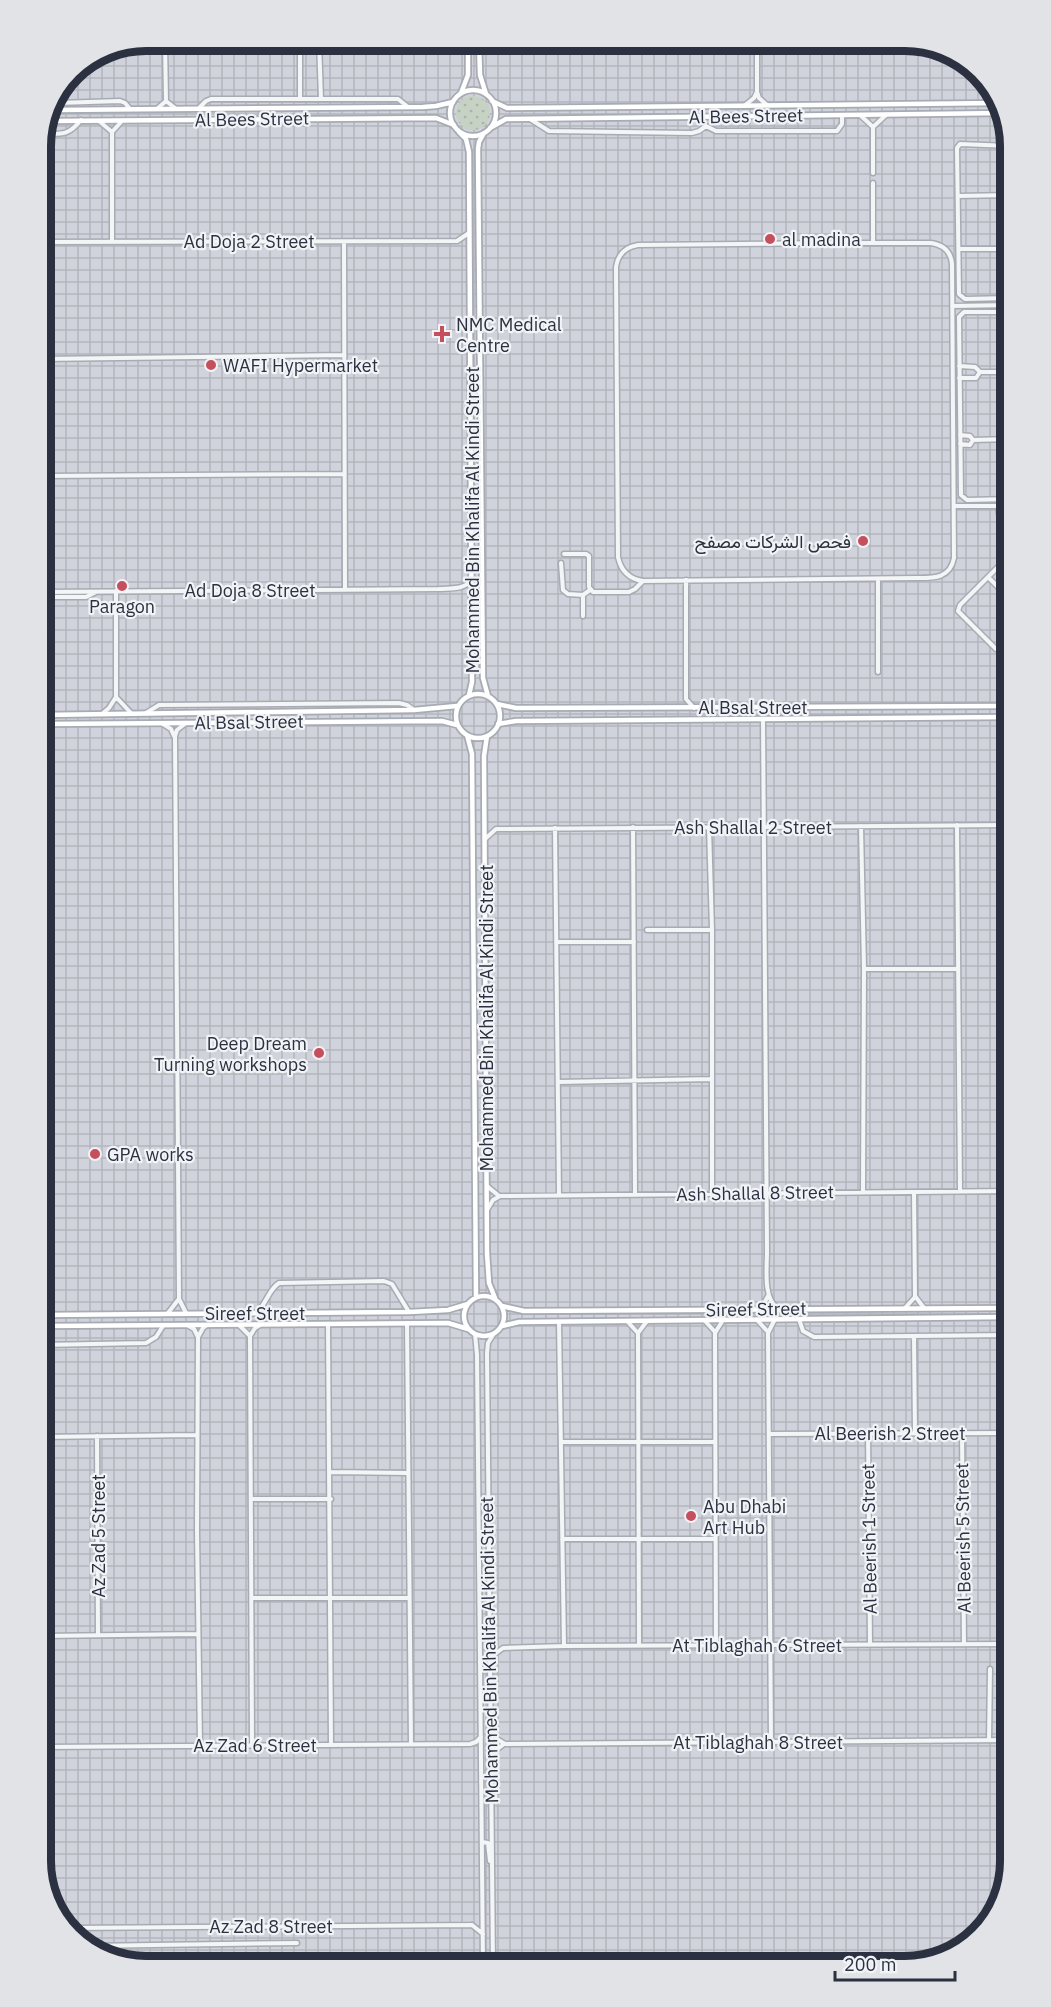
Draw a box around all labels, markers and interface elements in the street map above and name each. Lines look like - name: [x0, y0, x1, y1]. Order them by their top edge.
- street label: Al Bees Street: [689, 104, 803, 128]
- street label: Al Bees Street: [195, 107, 309, 131]
- place label: al madina: [782, 228, 861, 251]
- street label: Ad Doja 2 Street: [183, 230, 315, 253]
- marker: al madina: [763, 232, 777, 246]
- place label: NMC Medical Centre: [456, 313, 562, 357]
- marker: NMC Medical Centre: [433, 325, 451, 343]
- place label: WAFI Hypermarket: [223, 354, 378, 377]
- marker: WAFI Hypermarket: [204, 358, 218, 372]
- street label: Mohammed Bin Khalifa Al Kindi Street: [461, 367, 484, 673]
- place label: فحص الشركات مصفح: [694, 530, 851, 554]
- marker: فحص الشركات مصفح: [856, 534, 870, 548]
- marker: Paragon: [115, 579, 129, 593]
- street label: Ad Doja 8 Street: [184, 579, 316, 602]
- place label: Paragon: [89, 595, 155, 618]
- street label: Al Bsal Street: [698, 696, 808, 719]
- street label: Al Bsal Street: [194, 710, 304, 734]
- street label: Ash Shallal 2 Street: [674, 816, 832, 839]
- street label: Mohammed Bin Khalifa Al Kindi Street: [475, 865, 498, 1171]
- place label: Deep Dream Turning workshops: [154, 1032, 307, 1076]
- marker: Deep Dream Turning workshops: [312, 1046, 326, 1060]
- place label: GPA works: [107, 1143, 194, 1166]
- marker: GPA works: [88, 1147, 102, 1161]
- street label: Ash Shallal 8 Street: [676, 1180, 834, 1206]
- street label: Sireef Street: [705, 1297, 807, 1321]
- street label: Sireef Street: [205, 1302, 305, 1325]
- street label: Al Beerish 2 Street: [815, 1422, 965, 1445]
- street label: Al Beerish 5 Street: [950, 1462, 976, 1614]
- street label: Al Beerish 1 Street: [856, 1463, 882, 1615]
- street label: Az Zad 5 Street: [87, 1474, 110, 1598]
- place label: Abu Dhabi Art Hub: [703, 1495, 786, 1539]
- street label: Mohammed Bin Khalifa Al Kindi Street: [475, 1496, 503, 1804]
- marker: Abu Dhabi Art Hub: [684, 1509, 698, 1523]
- street label: At Tiblaghah 6 Street: [672, 1634, 842, 1657]
- street label: At Tiblaghah 8 Street: [673, 1731, 843, 1754]
- street label: Az Zad 6 Street: [193, 1734, 317, 1757]
- street label: Az Zad 8 Street: [209, 1915, 333, 1938]
- scale bar: [835, 1944, 955, 1982]
- text: 200 m: [844, 1953, 896, 1976]

